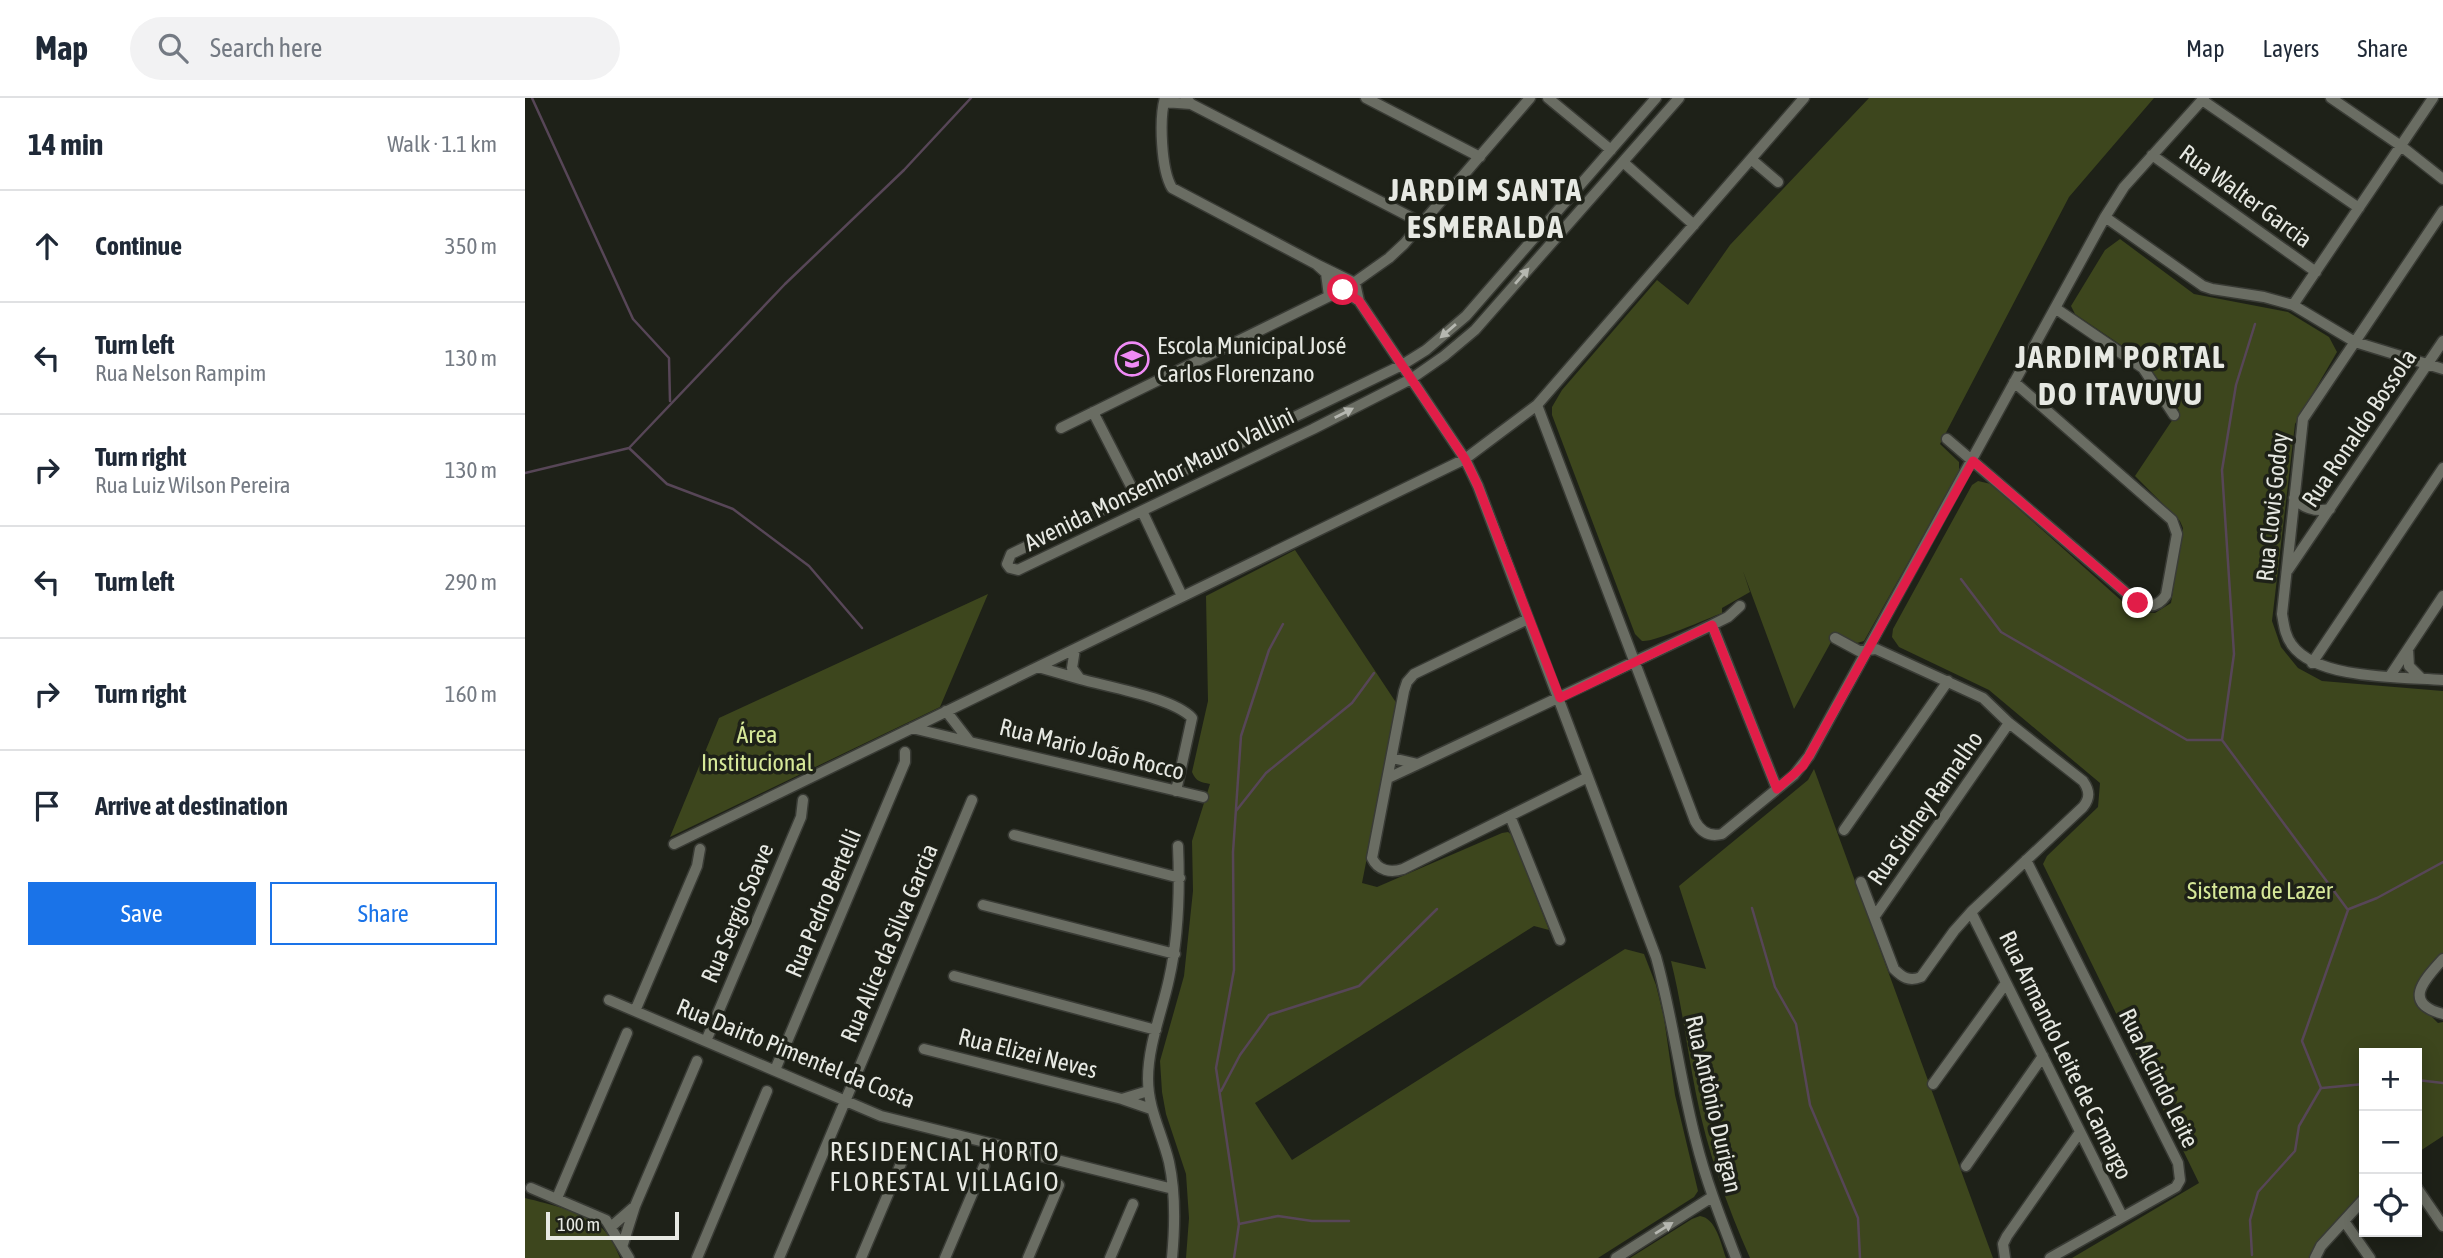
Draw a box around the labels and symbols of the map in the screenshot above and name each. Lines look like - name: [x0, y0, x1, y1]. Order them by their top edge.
- street label: Rua Walter Garcia: [2175, 139, 2317, 253]
- district label: JARDIM SANTA ESMERALDA: [1388, 171, 1583, 245]
- one-way arrow: [1514, 267, 1530, 285]
- route start: [1327, 274, 1358, 305]
- one-way arrow: [1439, 324, 1457, 339]
- place label: Escola Municipal José Carlos Florenzano: [1157, 332, 1346, 387]
- district label: JARDIM PORTAL DO ITAVUVU: [2014, 338, 2227, 412]
- school or university icon: Escola Municipal José Carlos Florenzano: [1113, 340, 1151, 378]
- street label: Rua Ronaldo Bossola: [2296, 344, 2422, 512]
- street label: Avenida Monsenhor Mauro Vallini: [1020, 402, 1298, 556]
- one-way arrow: [1334, 408, 1354, 419]
- street label: Rua Clovis Godoy: [2251, 431, 2293, 583]
- route end: [2122, 587, 2153, 618]
- street label: Rua Mario João Rocco: [997, 713, 1187, 785]
- park label: Área Institucional: [701, 721, 814, 776]
- street label: Rua Sidney Ramalho: [1862, 726, 1988, 890]
- street label: Rua Pedro Bertelli: [780, 825, 866, 981]
- street label: Rua Sergio Soave: [695, 839, 779, 987]
- street label: Rua Alice da Silva Garcia: [835, 840, 943, 1046]
- park label: Sistema de Lazer: [2187, 877, 2334, 904]
- street label: Rua Armando Leite de Camargo: [1994, 926, 2138, 1184]
- street label: Rua Dairto Pimentel da Costa: [673, 993, 919, 1113]
- street label: Rua Alcindo Leite: [2114, 1004, 2204, 1152]
- street label: Rua Antônio Durigan: [1680, 1013, 1748, 1195]
- street label: Rua Elizei Neves: [956, 1023, 1100, 1083]
- district label: RESIDENCIAL HORTO FLORESTAL VILLAGIO: [830, 1137, 1060, 1197]
- scale bar: [546, 1209, 679, 1241]
- one-way arrow: [1655, 1221, 1674, 1234]

